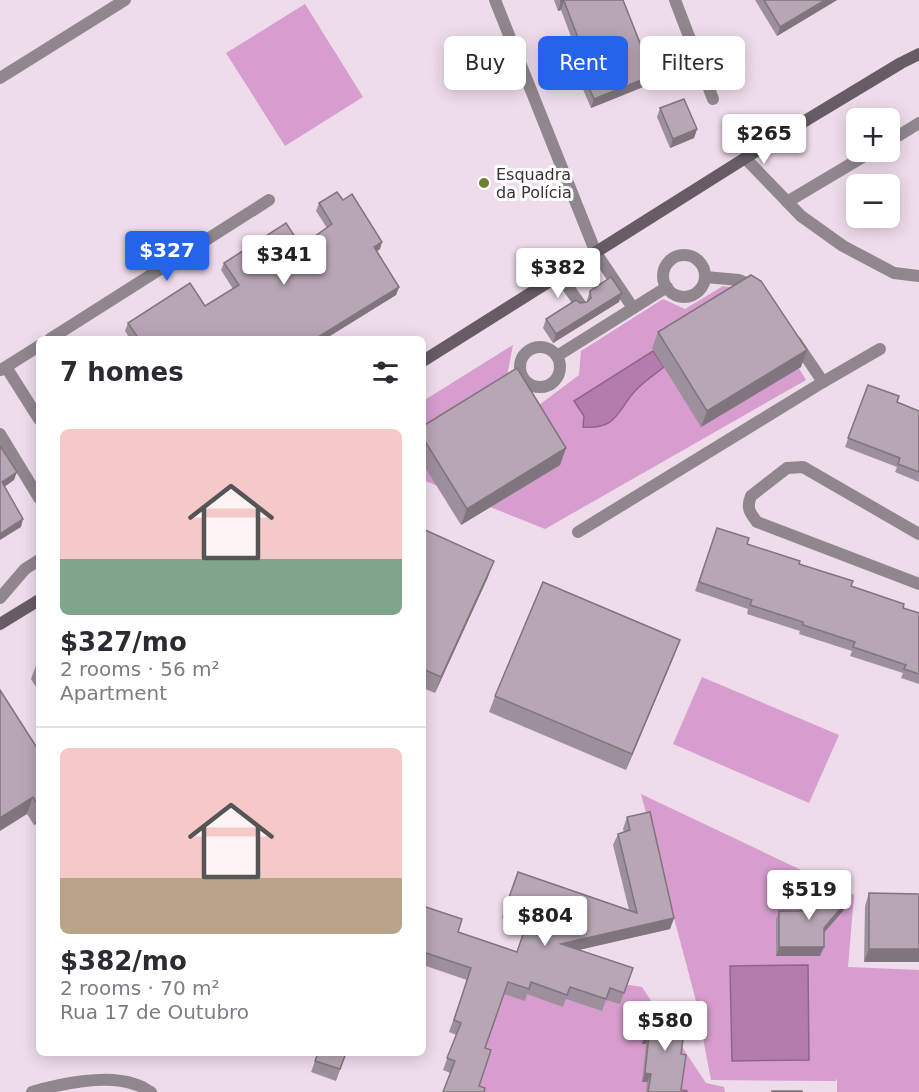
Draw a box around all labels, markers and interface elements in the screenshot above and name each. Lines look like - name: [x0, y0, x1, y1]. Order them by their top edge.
- chip: Buy: [444, 36, 526, 90]
- chip: Rent: [538, 36, 628, 90]
- chip: Filters: [640, 36, 745, 90]
- map controls: [846, 108, 900, 228]
- button: +: [846, 108, 900, 162]
- pin: $265: [728, 114, 800, 165]
- text: $265: [736, 121, 792, 145]
- place label: Esquadra da Polícia: [496, 165, 572, 202]
- button: −: [846, 174, 900, 228]
- marker: Esquadra da Polícia: [477, 176, 491, 190]
- pin: $327: [131, 231, 203, 282]
- pin: $341: [248, 235, 320, 286]
- text: $327: [139, 238, 195, 262]
- text: $341: [256, 242, 312, 266]
- pin: $382: [522, 248, 594, 299]
- text: $382: [530, 255, 586, 279]
- icon: filters: [369, 356, 402, 389]
- text: 7 homes: [60, 357, 184, 387]
- icon: home: [177, 468, 285, 576]
- text: $327/mo: [60, 627, 187, 657]
- text: 2 rooms · 56 m²: [60, 657, 220, 681]
- text: Apartment: [60, 681, 167, 705]
- icon: home: [177, 787, 285, 895]
- pin: $519: [773, 870, 845, 921]
- text: $519: [781, 877, 837, 901]
- pin: $804: [509, 896, 581, 947]
- text: $804: [517, 903, 573, 927]
- text: $382/mo: [60, 946, 187, 976]
- text: 2 rooms · 70 m²: [60, 976, 220, 1000]
- text: Rua 17 de Outubro: [60, 1000, 249, 1024]
- pin: $580: [629, 1001, 701, 1052]
- text: $580: [637, 1008, 693, 1032]

